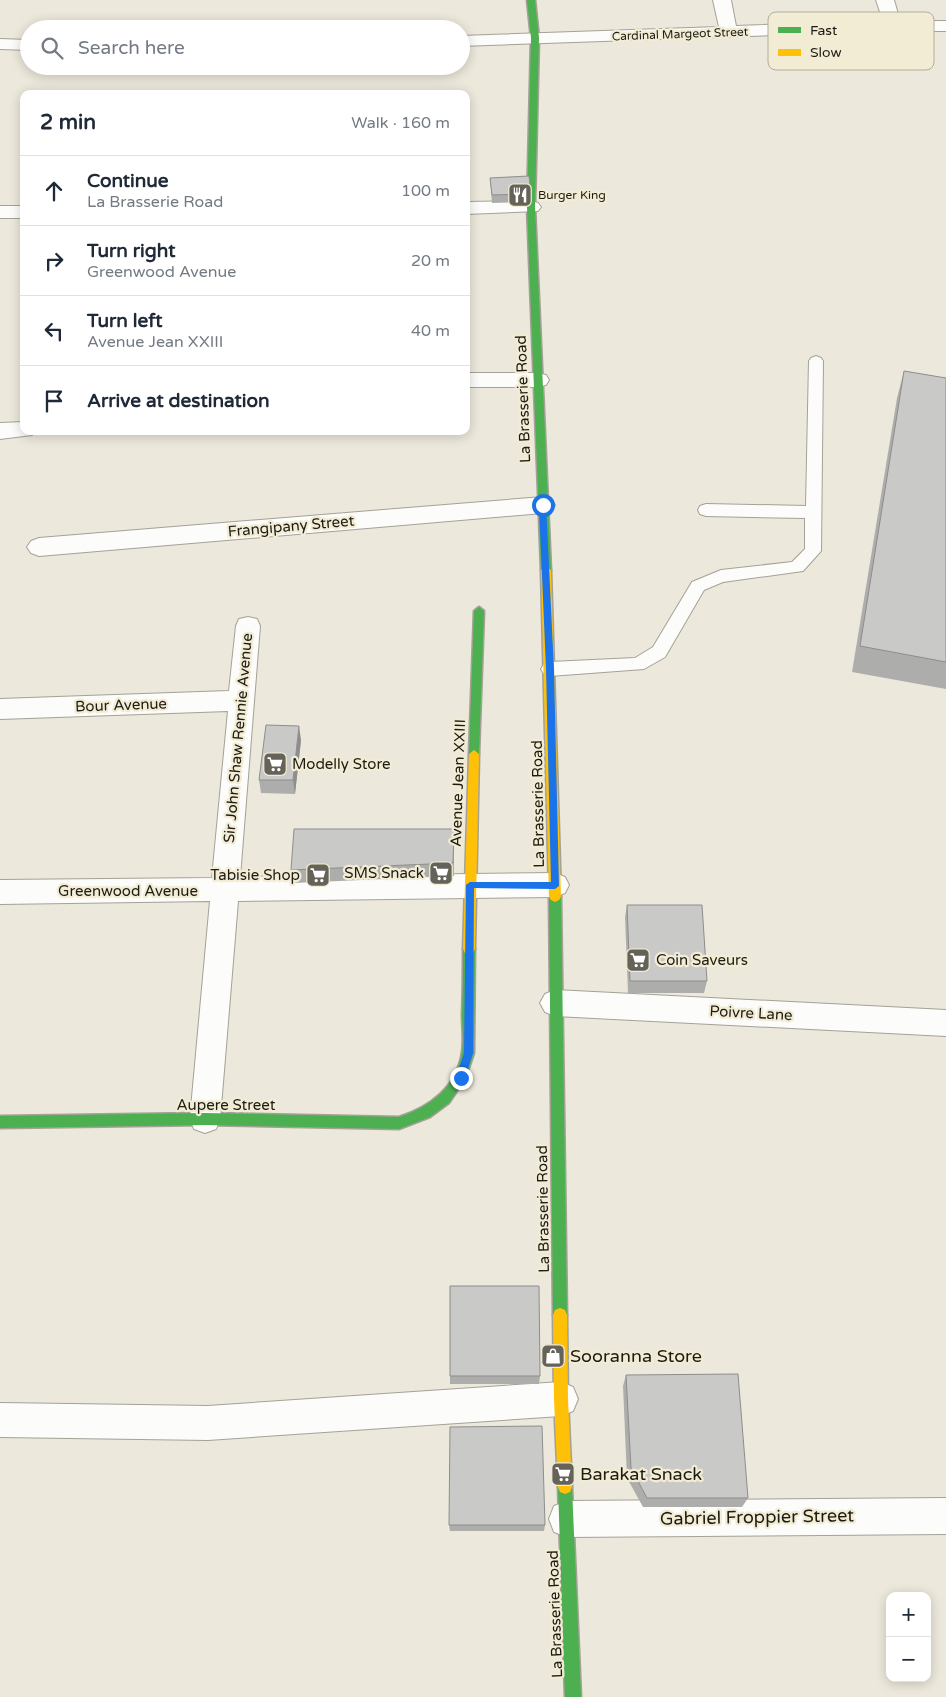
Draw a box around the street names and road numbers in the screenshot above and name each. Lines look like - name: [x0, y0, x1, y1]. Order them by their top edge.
- street label: Cardinal Margeot Street: [612, 25, 749, 43]
- street label: La Brasserie Road: [512, 335, 534, 463]
- street label: Frangipany Street: [227, 511, 355, 540]
- street label: Sir John Shaw Rennie Avenue: [220, 632, 256, 844]
- street label: Bour Avenue: [75, 694, 167, 716]
- street label: Avenue Jean XXIII: [447, 719, 469, 847]
- street label: La Brasserie Road: [528, 740, 548, 868]
- street label: Greenwood Avenue: [58, 882, 198, 900]
- street label: Poivre Lane: [709, 1002, 793, 1024]
- street label: Aupere Street: [177, 1096, 276, 1114]
- street label: La Brasserie Road: [533, 1145, 553, 1273]
- street label: Gabriel Froppier Street: [660, 1504, 854, 1530]
- street label: La Brasserie Road: [544, 1550, 566, 1678]

